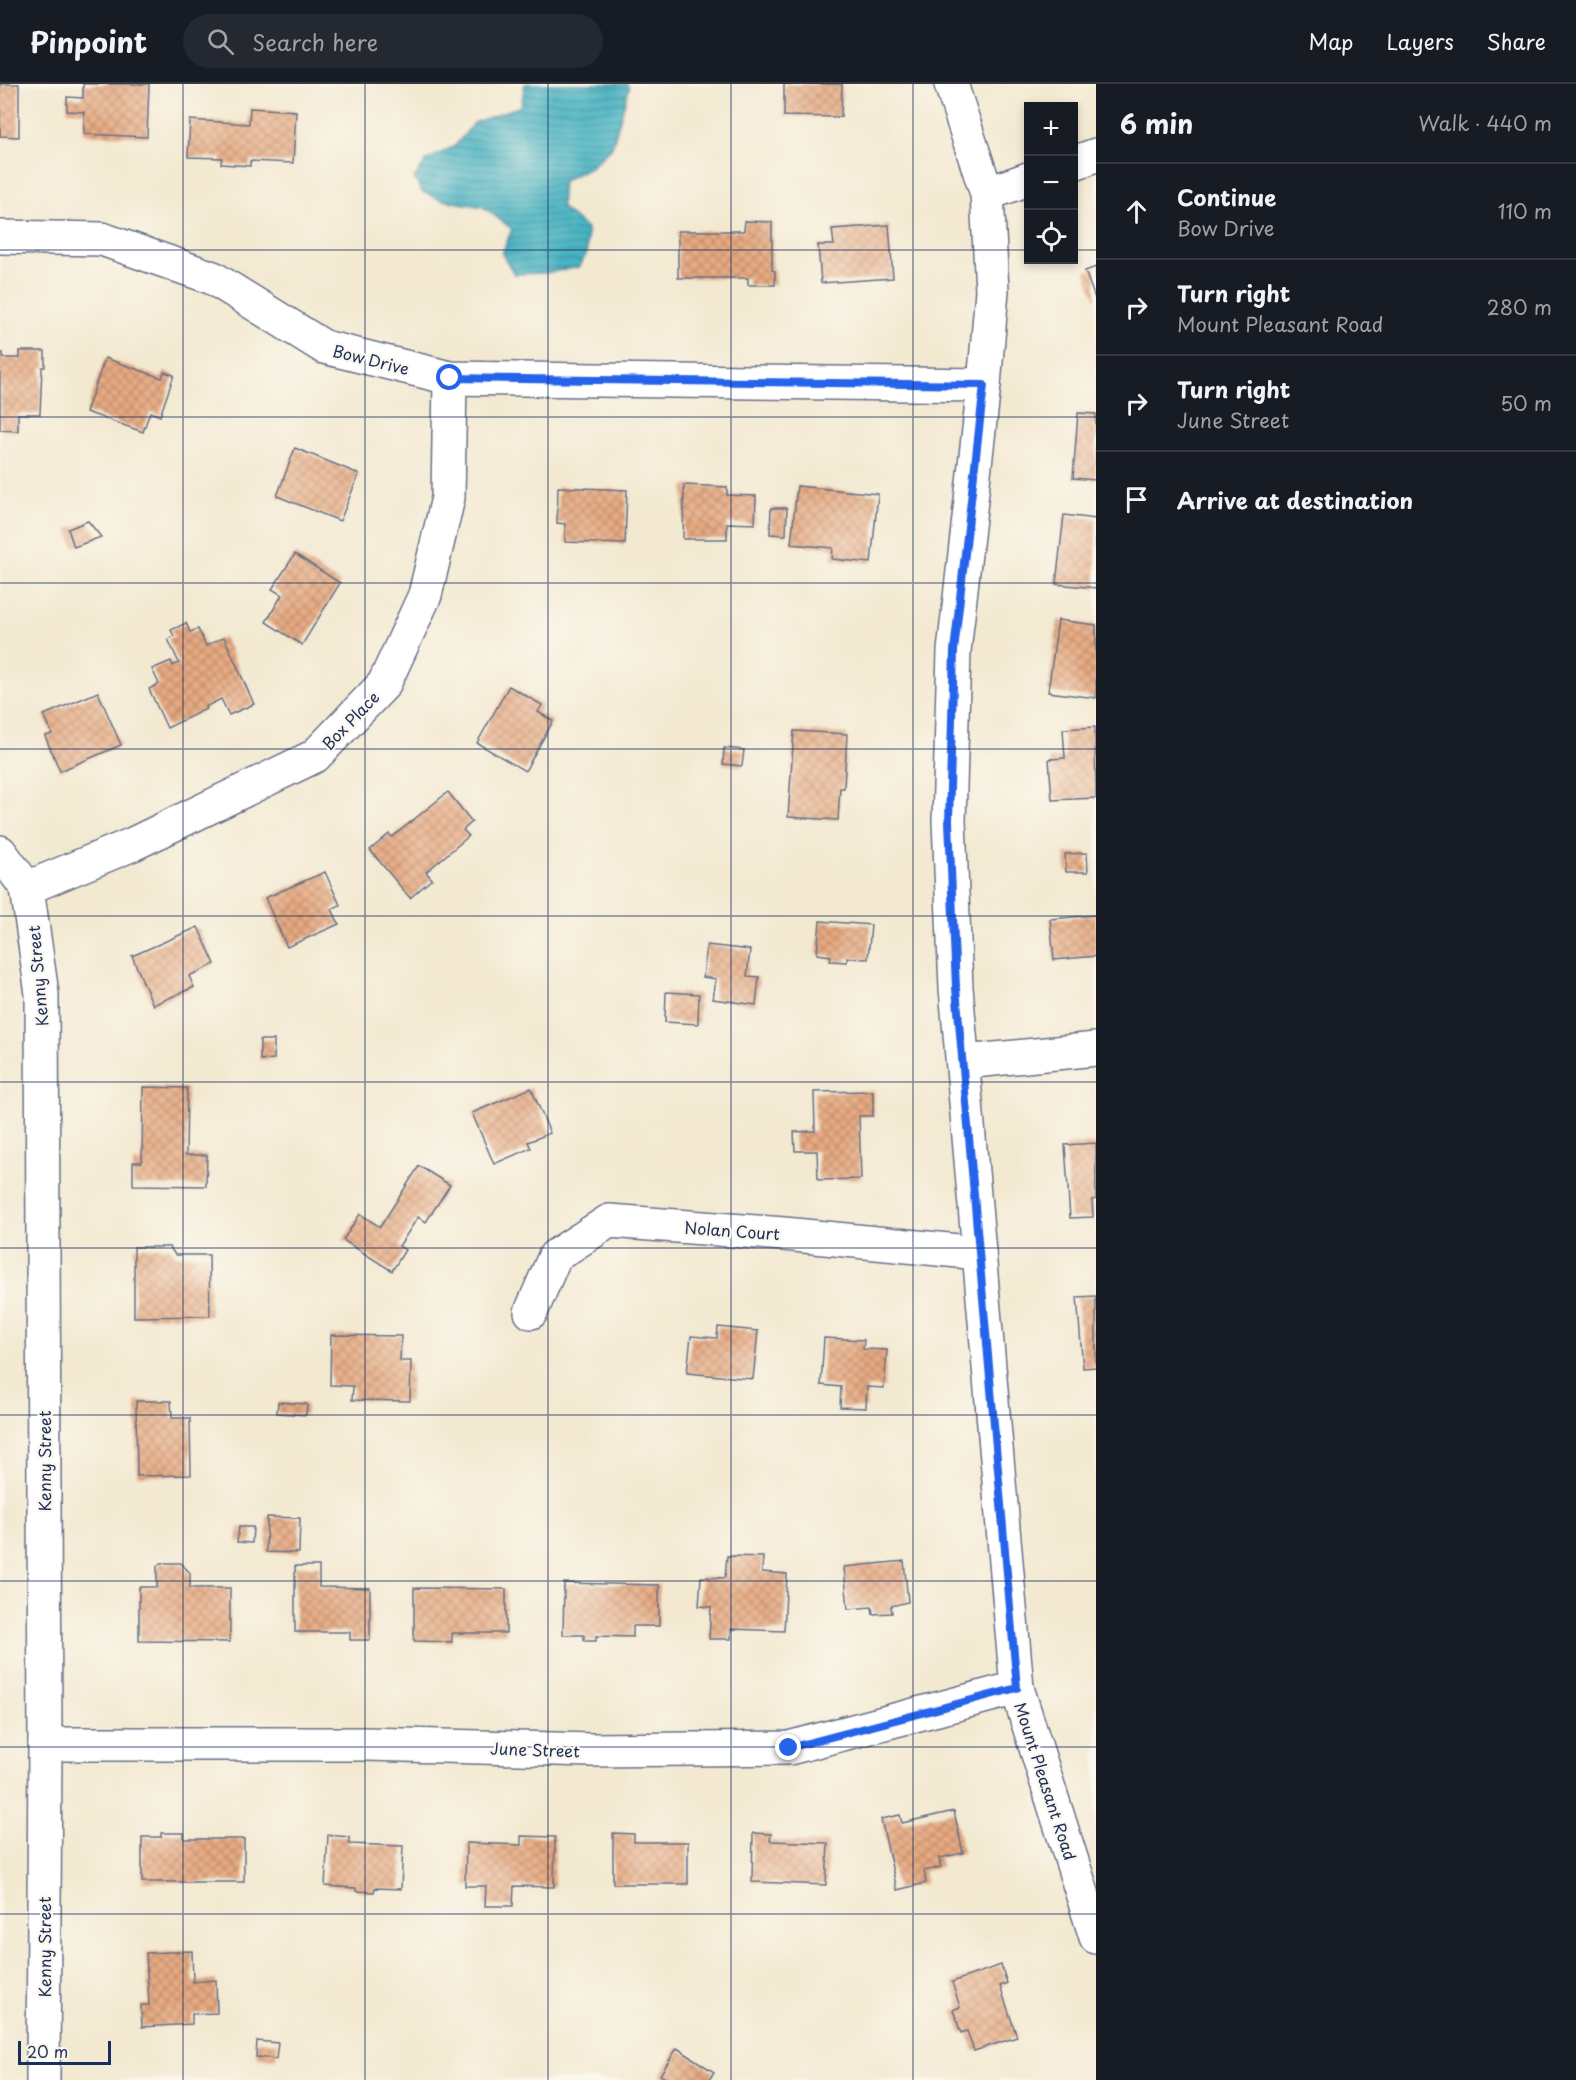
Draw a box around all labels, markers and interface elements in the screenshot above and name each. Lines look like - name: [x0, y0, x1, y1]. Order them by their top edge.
- search box: [183, 14, 603, 68]
- text: Pinpoint: [30, 20, 147, 63]
- icon: search: [204, 25, 237, 58]
- text: Search here: [252, 25, 378, 58]
- text: Map: [1309, 25, 1353, 57]
- text: Layers: [1386, 25, 1454, 57]
- text: Share: [1487, 25, 1546, 57]
- map controls: [1024, 102, 1078, 264]
- button: +: [1024, 102, 1078, 156]
- text: 6 min: [1120, 104, 1193, 143]
- text: Walk · 440 m: [1419, 108, 1552, 138]
- button: −: [1024, 156, 1078, 210]
- text: Continue: [1177, 180, 1276, 213]
- icon: ahead: [1120, 195, 1153, 228]
- text: 110 m: [1498, 196, 1552, 226]
- button: locate: [1024, 210, 1078, 264]
- text: Bow Drive: [1177, 213, 1274, 243]
- text: Turn right: [1177, 276, 1290, 309]
- icon: right: [1120, 291, 1153, 324]
- text: 280 m: [1487, 292, 1552, 322]
- text: Mount Pleasant Road: [1177, 309, 1383, 339]
- street label: Bow Drive: [330, 338, 412, 380]
- route start: [436, 364, 462, 390]
- text: Turn right: [1177, 372, 1290, 405]
- icon: right: [1120, 387, 1153, 420]
- text: 50 m: [1500, 388, 1552, 418]
- text: June Street: [1177, 405, 1289, 435]
- icon: arrive: [1120, 483, 1153, 516]
- text: Arrive at destination: [1177, 483, 1413, 516]
- street label: Box Place: [316, 685, 384, 755]
- street label: Kenny Street: [21, 924, 53, 1027]
- street label: Nolan Court: [683, 1215, 781, 1245]
- street label: Kenny Street: [32, 1410, 56, 1512]
- street label: Mount Pleasant Road: [1009, 1699, 1083, 1863]
- route end: [775, 1734, 801, 1760]
- street label: June Street: [490, 1735, 581, 1763]
- street label: Kenny Street: [32, 1896, 56, 1998]
- scale bar: [18, 2038, 111, 2066]
- text: 20 m: [27, 2039, 68, 2063]

